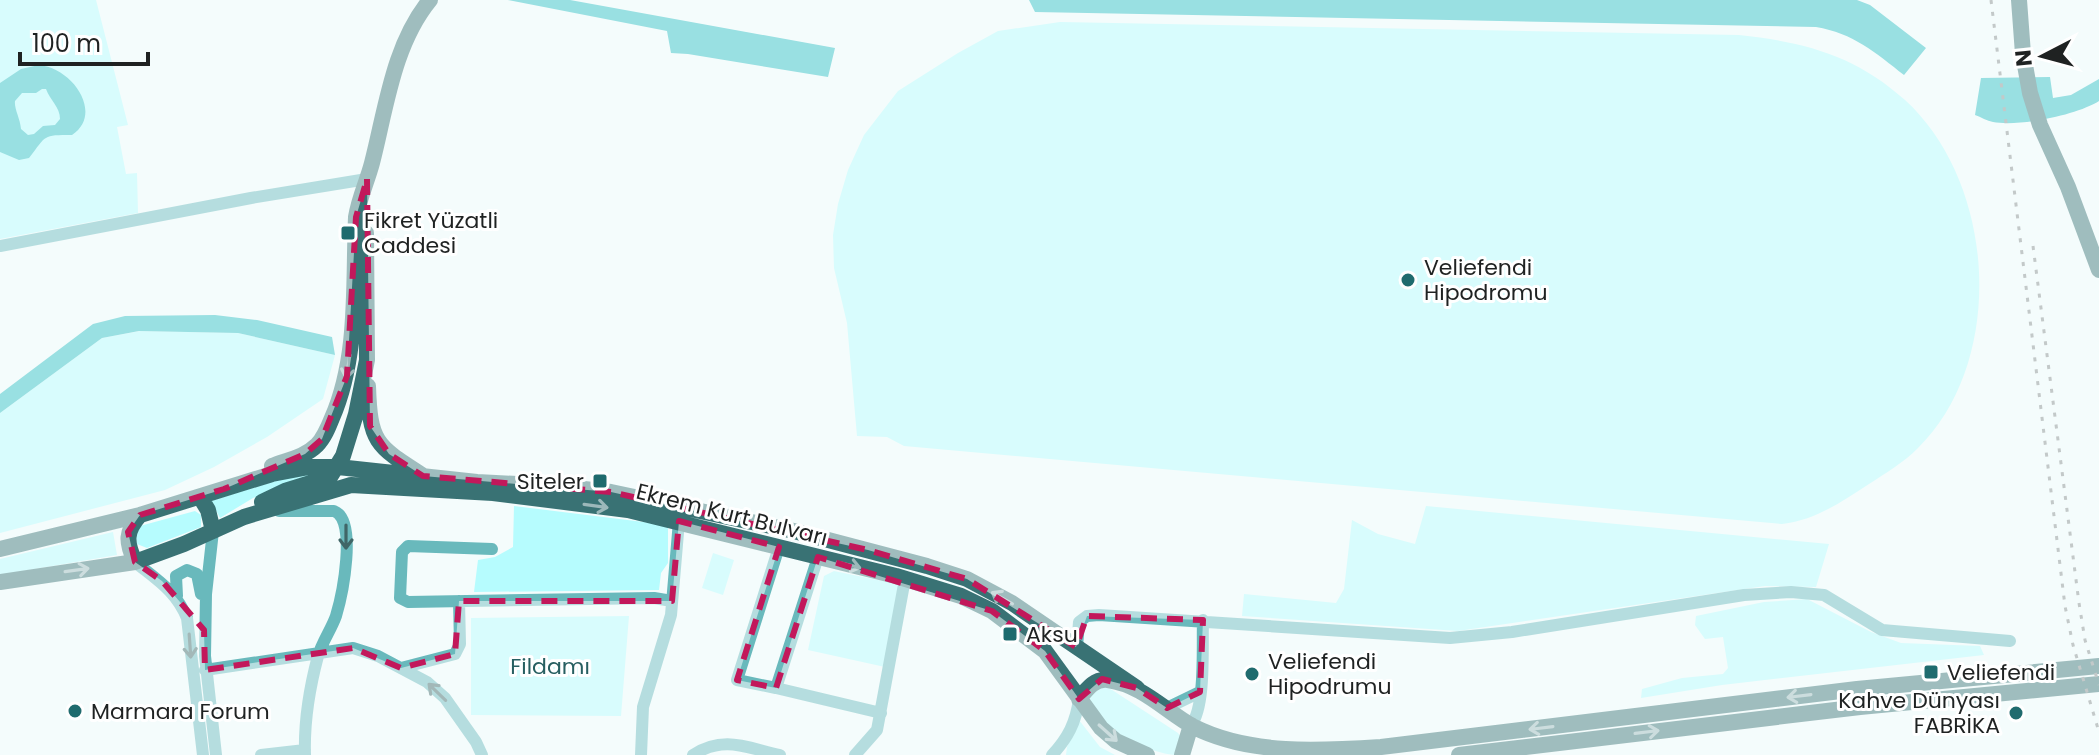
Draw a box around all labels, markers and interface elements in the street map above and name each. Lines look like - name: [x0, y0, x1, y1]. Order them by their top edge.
- scale bar: [20, 16, 148, 66]
- north arrow: [2003, 16, 2083, 96]
- text: 100 m: [32, 27, 101, 60]
- text: N: [2007, 48, 2040, 68]
- place label: Fikret Yüzatli Caddesi: [364, 205, 498, 261]
- marker: Fikret Yüzatli Caddesi: [339, 224, 357, 242]
- place label: Veliefendi Hipodromu: [1424, 252, 1548, 308]
- marker: Veliefendi Hipodromu: [1399, 271, 1417, 289]
- one-way arrow: [340, 354, 355, 379]
- place label: Siteler: [517, 466, 584, 497]
- marker: Siteler: [591, 472, 609, 490]
- street label: Ekrem Kurt Bulvarı: [633, 476, 831, 553]
- one-way arrow: [583, 499, 609, 514]
- one-way arrow: [338, 523, 354, 550]
- one-way arrow: [836, 558, 862, 573]
- one-way arrow: [64, 562, 89, 577]
- one-way arrow: [991, 590, 1015, 605]
- place label: Aksu: [1026, 619, 1078, 650]
- marker: Aksu: [1001, 625, 1019, 643]
- one-way arrow: [183, 632, 198, 659]
- place label: Veliefendi Hipodrumu: [1268, 646, 1392, 702]
- park label: Fildamı: [510, 651, 590, 682]
- place label: Veliefendi: [1947, 657, 2055, 688]
- marker: Veliefendi: [1922, 663, 1940, 681]
- marker: Veliefendi Hipodrumu: [1243, 665, 1261, 683]
- one-way arrow: [428, 682, 448, 702]
- place label: Kahve Dünyası FABRİKA: [1838, 685, 2000, 741]
- one-way arrow: [1786, 689, 1812, 704]
- place label: Marmara Forum: [91, 696, 270, 727]
- marker: Marmara Forum: [66, 702, 84, 720]
- marker: Kahve Dünyası FABRİKA: [2007, 704, 2025, 722]
- one-way arrow: [1528, 721, 1554, 736]
- one-way arrow: [1098, 724, 1118, 742]
- one-way arrow: [1634, 724, 1659, 739]

